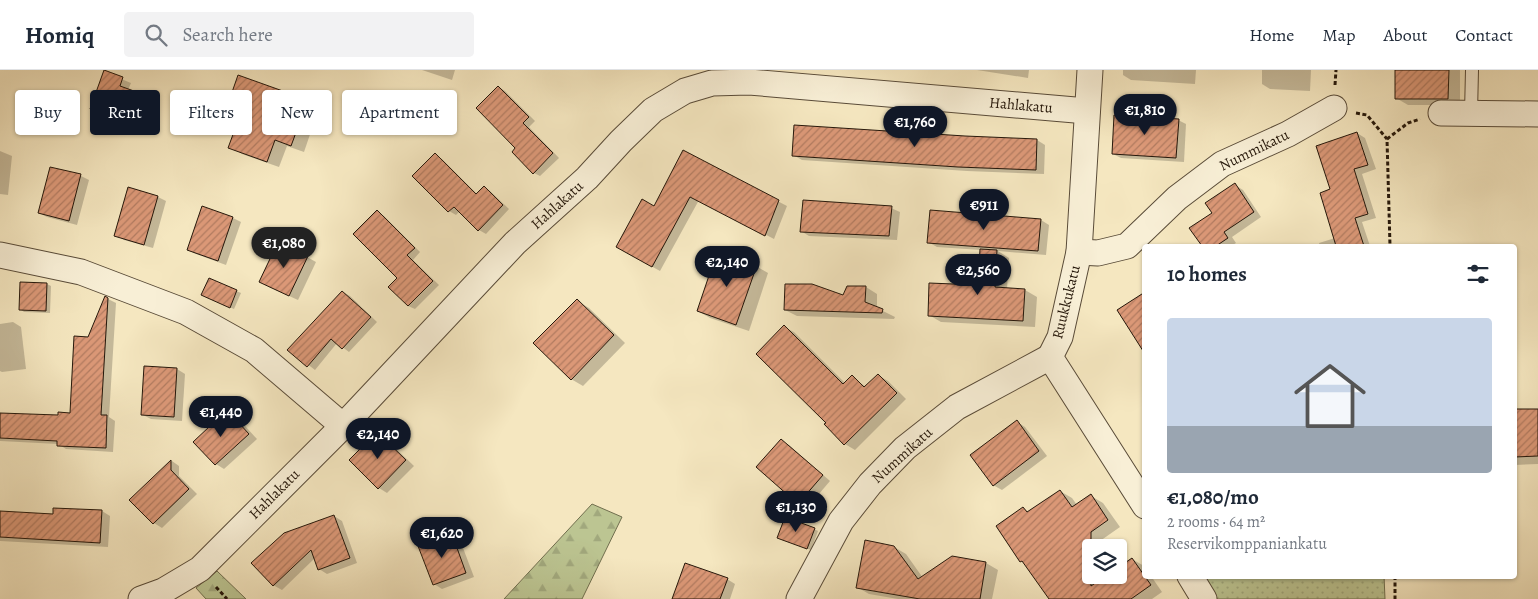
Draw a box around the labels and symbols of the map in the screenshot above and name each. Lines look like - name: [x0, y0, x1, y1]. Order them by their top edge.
- street label: Hahlakatu: [988, 92, 1055, 118]
- pin: €1,810: [1104, 93, 1186, 136]
- pin: €1,760: [874, 106, 956, 148]
- street label: Nummikatu: [1216, 124, 1293, 175]
- street label: Hahlakatu: [527, 176, 588, 234]
- pin: €911: [954, 189, 1014, 231]
- pin: €1,080: [243, 226, 325, 269]
- pin: €2,140: [686, 246, 768, 288]
- pin: €2,560: [937, 254, 1019, 296]
- street label: Ruukkukatu: [1047, 262, 1085, 341]
- pin: €1,440: [180, 396, 262, 438]
- pin: €2,140: [337, 418, 419, 460]
- street label: Nummikatu: [867, 422, 937, 488]
- street label: Hahlakatu: [244, 464, 304, 524]
- pin: €1,130: [755, 490, 837, 533]
- pin: €1,620: [401, 516, 483, 559]

